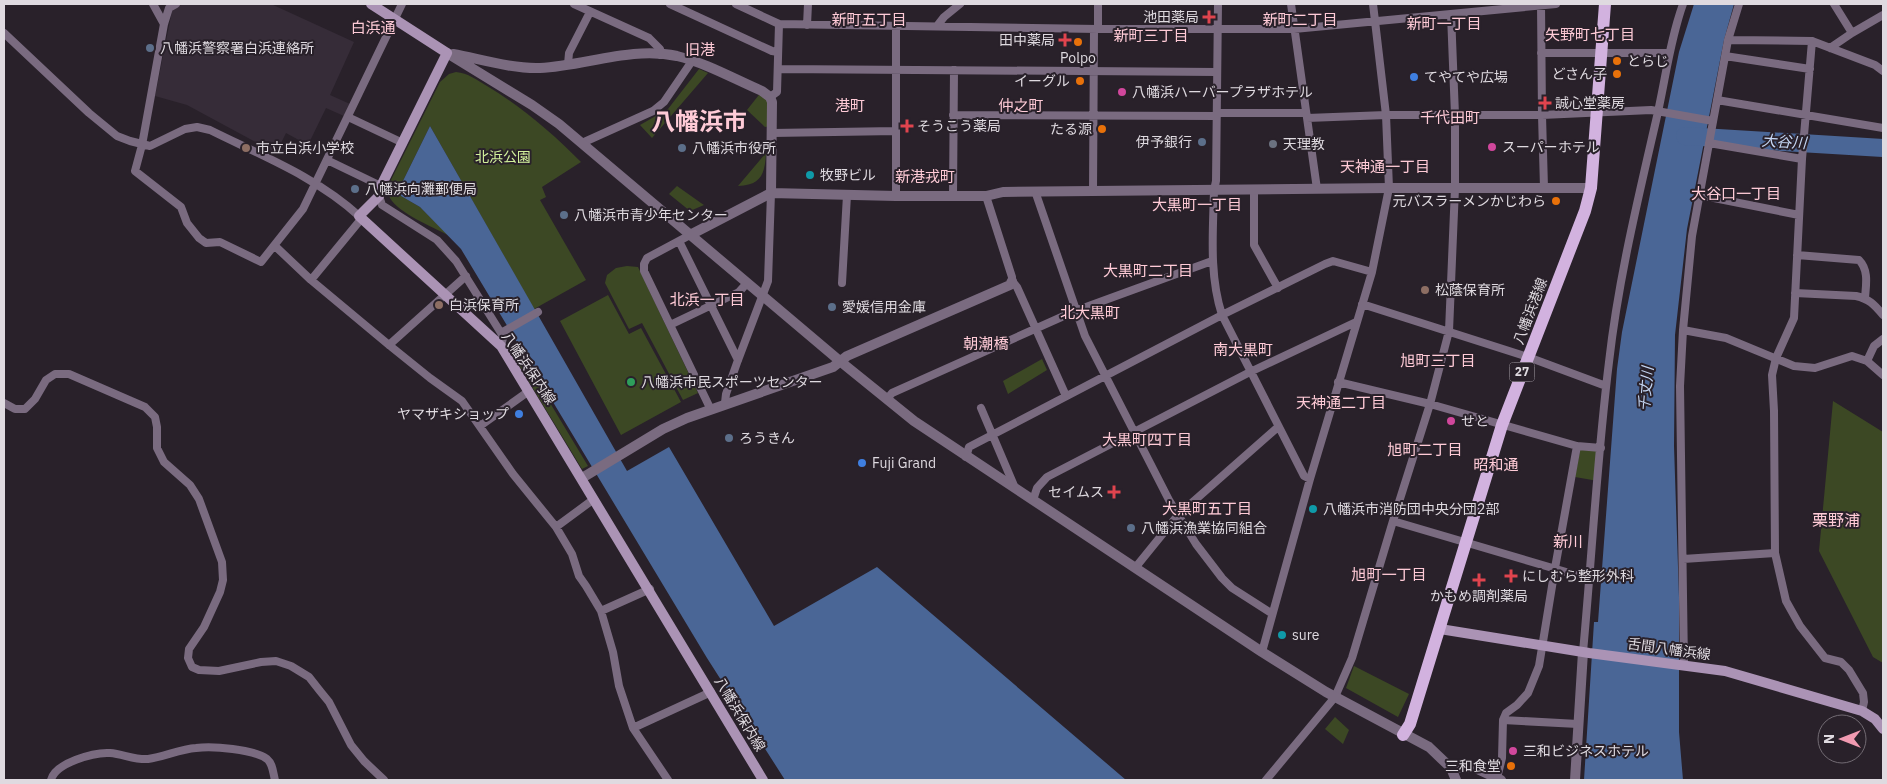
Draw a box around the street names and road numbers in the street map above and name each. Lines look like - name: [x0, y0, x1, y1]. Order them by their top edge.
- street label: 八幡浜港線: [1509, 275, 1551, 347]
- street label: 八幡浜保内線: [498, 328, 560, 408]
- road number: 27: [1510, 362, 1534, 382]
- street label: 舌間八幡浜線: [1626, 634, 1712, 664]
- street label: 八幡浜保内線: [711, 673, 769, 755]

